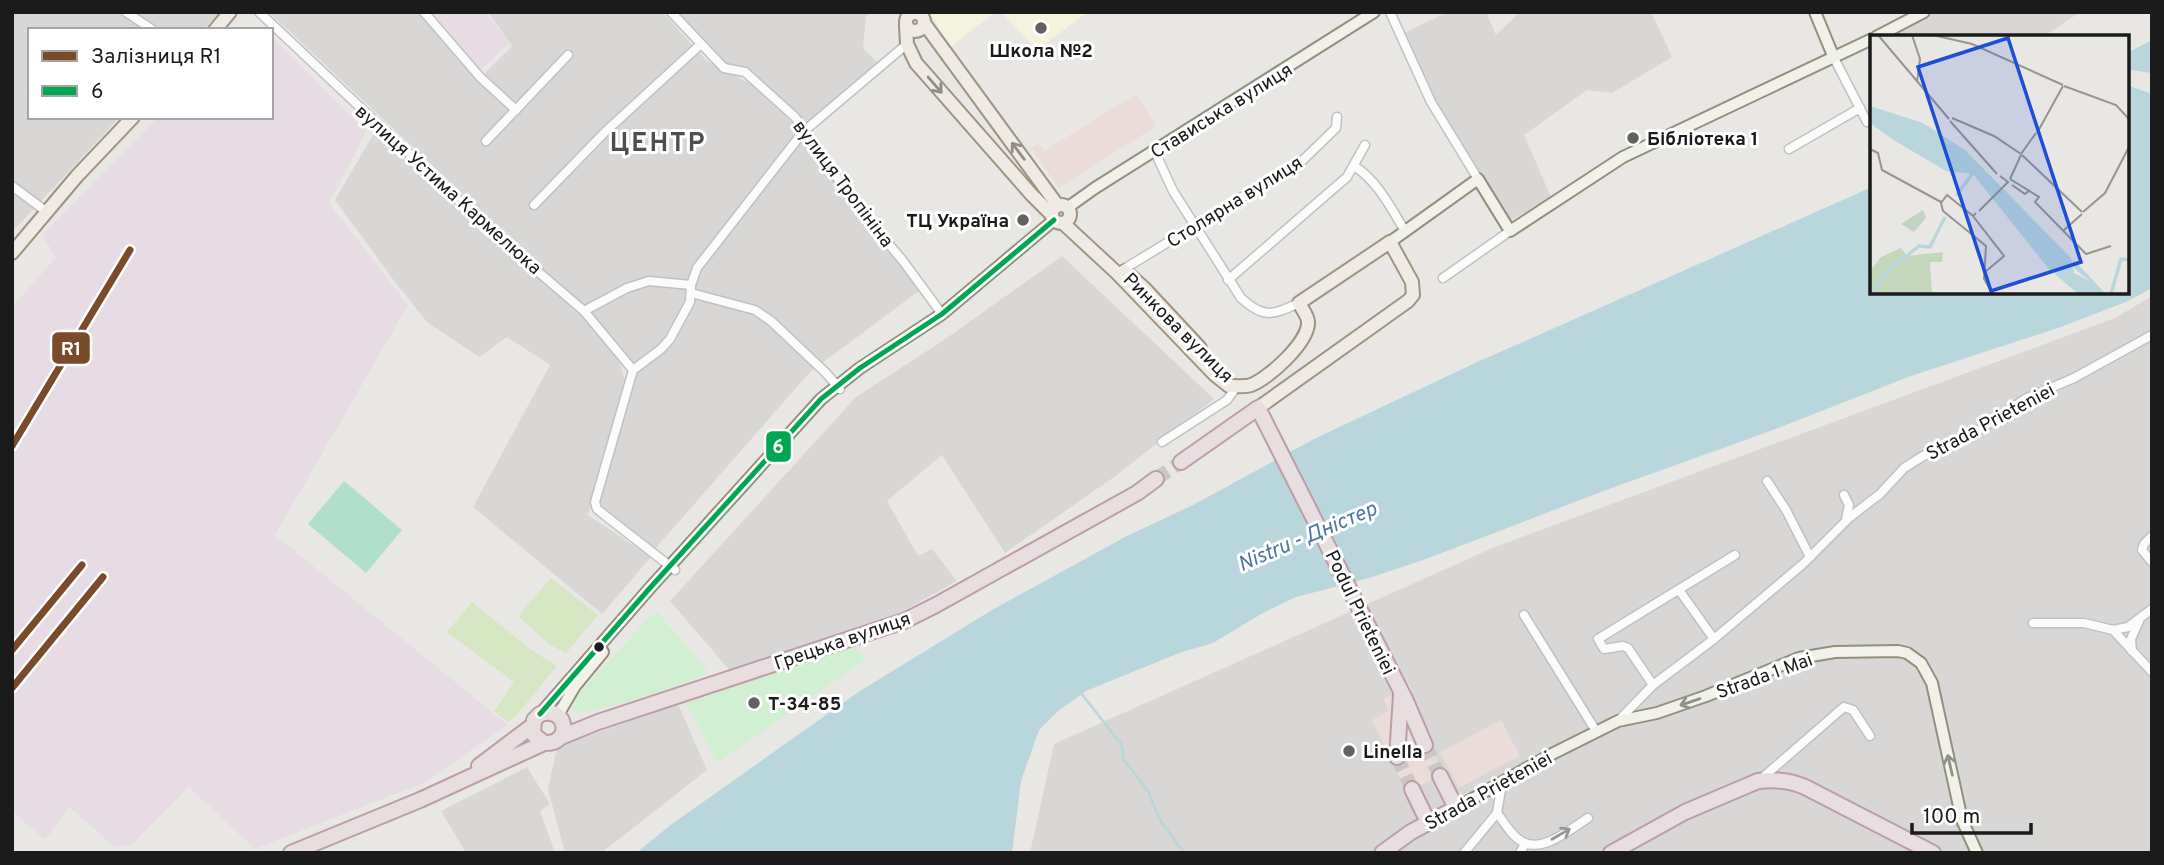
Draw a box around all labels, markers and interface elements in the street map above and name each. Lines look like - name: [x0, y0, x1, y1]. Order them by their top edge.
- marker: Школа №2: [1033, 20, 1049, 36]
- legend: [28, 28, 273, 119]
- inset map: [1870, 35, 2129, 294]
- place label: Школа №2: [989, 40, 1093, 64]
- text: Залізниця R1: [91, 44, 221, 71]
- street label: Стависька вулиця: [1147, 58, 1298, 165]
- one-way arrow: [927, 76, 943, 94]
- text: 6: [91, 79, 104, 106]
- street label: вулиця Устима Кармелюка: [349, 100, 546, 281]
- street label: вулиця Тропініна: [787, 116, 898, 253]
- district label: ЦЕНТР: [610, 128, 706, 161]
- place label: Бібліотека 1: [1647, 128, 1758, 152]
- marker: Бібліотека 1: [1625, 130, 1641, 146]
- one-way arrow: [1010, 142, 1025, 161]
- street label: Столярна вулиця: [1163, 151, 1307, 254]
- place label: ТЦ Україна: [906, 210, 1009, 234]
- marker: ТЦ Україна: [1015, 212, 1031, 228]
- street label: Ринкова вулиця: [1117, 268, 1238, 389]
- line badge: R1: [51, 331, 91, 365]
- text: R1: [61, 338, 81, 362]
- street label: Strada Prieteniei: [1923, 379, 2059, 467]
- line badge: 6: [765, 430, 792, 463]
- text: 6: [772, 436, 784, 460]
- water label: Nistru - Дністер: [1234, 496, 1382, 579]
- street label: Podul Prieteniei: [1319, 547, 1400, 679]
- street label: Грецька вулиця: [771, 607, 914, 677]
- unlabelled marker: [592, 640, 606, 654]
- street label: Strada 1 Mai: [1713, 648, 1816, 705]
- place label: Т-34-85: [768, 693, 841, 717]
- marker: Т-34-85: [746, 695, 762, 711]
- one-way arrow: [1679, 697, 1701, 709]
- place label: Linella: [1363, 741, 1423, 765]
- marker: Linella: [1341, 743, 1357, 759]
- street label: Strada Prieteniei: [1421, 747, 1557, 837]
- one-way arrow: [1943, 754, 1956, 777]
- scale bar: [1912, 792, 2031, 836]
- text: 100 m: [1923, 804, 1980, 831]
- one-way arrow: [1551, 827, 1571, 841]

